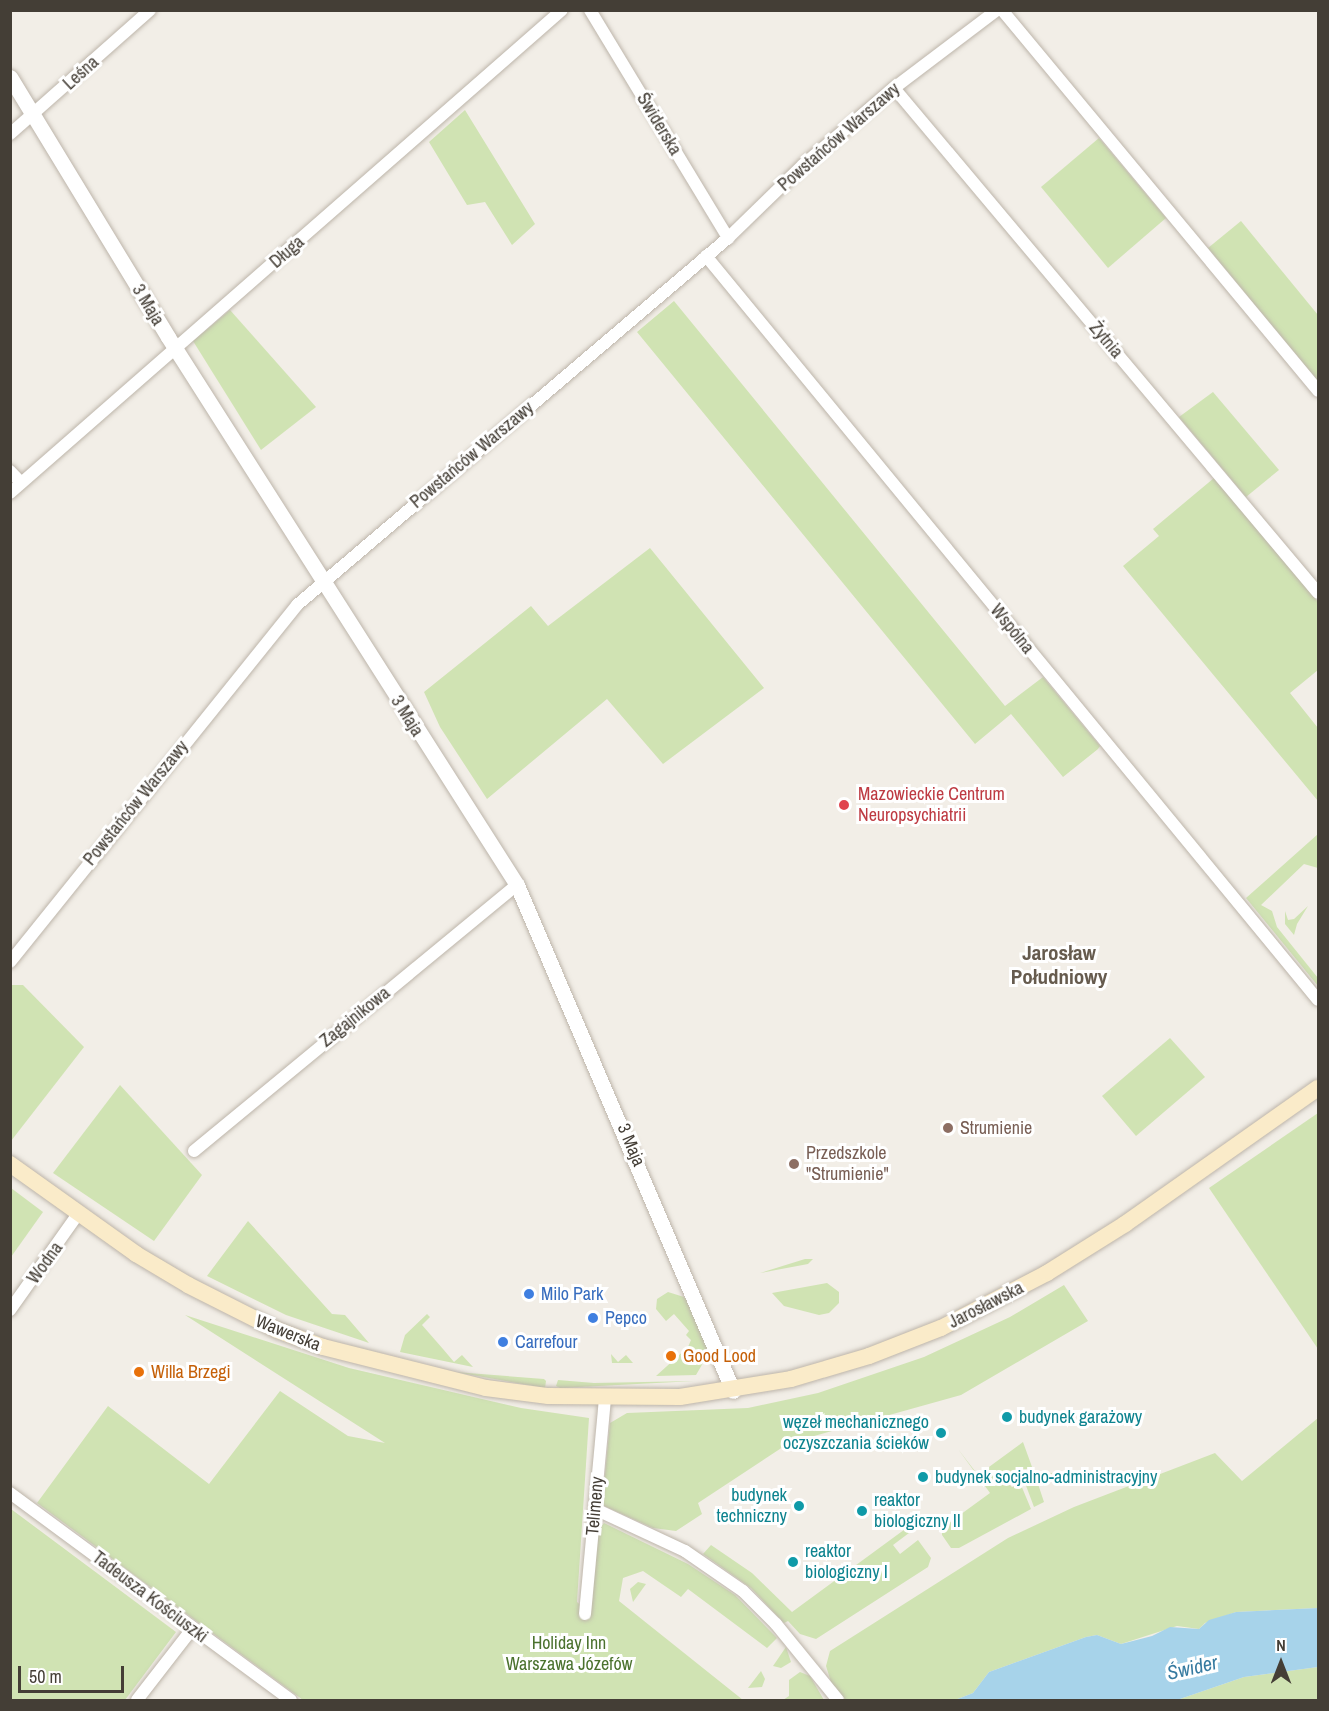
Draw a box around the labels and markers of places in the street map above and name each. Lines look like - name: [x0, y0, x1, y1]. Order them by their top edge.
- place label: Mazowieckie Centrum Neuropsychiatrii: [858, 784, 1005, 826]
- marker: Mazowieckie Centrum Neuropsychiatrii: [835, 796, 853, 814]
- place label: Strumienie: [960, 1117, 1032, 1139]
- marker: Strumienie: [941, 1121, 955, 1135]
- place label: Przedszkole "Strumienie": [806, 1143, 889, 1186]
- marker: Przedszkole "Strumienie": [787, 1157, 801, 1171]
- place label: Milo Park: [541, 1283, 603, 1305]
- marker: Milo Park: [522, 1287, 536, 1301]
- place label: Pepco: [605, 1307, 647, 1329]
- marker: Pepco: [586, 1311, 600, 1325]
- place label: Carrefour: [515, 1331, 577, 1353]
- marker: Carrefour: [496, 1335, 510, 1349]
- place label: Good Lood: [683, 1345, 756, 1367]
- marker: Good Lood: [664, 1349, 678, 1363]
- place label: Willa Brzegi: [151, 1361, 231, 1383]
- marker: Willa Brzegi: [132, 1365, 146, 1379]
- place label: budynek garażowy: [1019, 1406, 1142, 1428]
- marker: budynek garażowy: [1000, 1410, 1014, 1424]
- place label: węzeł mechanicznego oczyszczania ścieków: [783, 1412, 929, 1454]
- marker: węzeł mechanicznego oczyszczania ścieków: [934, 1426, 948, 1440]
- place label: budynek socjalno-administracyjny: [935, 1466, 1157, 1488]
- marker: budynek socjalno-administracyjny: [916, 1470, 930, 1484]
- place label: budynek techniczny: [716, 1485, 787, 1528]
- place label: reaktor biologiczny II: [874, 1490, 961, 1532]
- marker: budynek techniczny: [792, 1499, 806, 1513]
- marker: reaktor biologiczny II: [855, 1504, 869, 1518]
- place label: reaktor biologiczny I: [805, 1541, 888, 1584]
- marker: reaktor biologiczny I: [786, 1555, 800, 1569]

